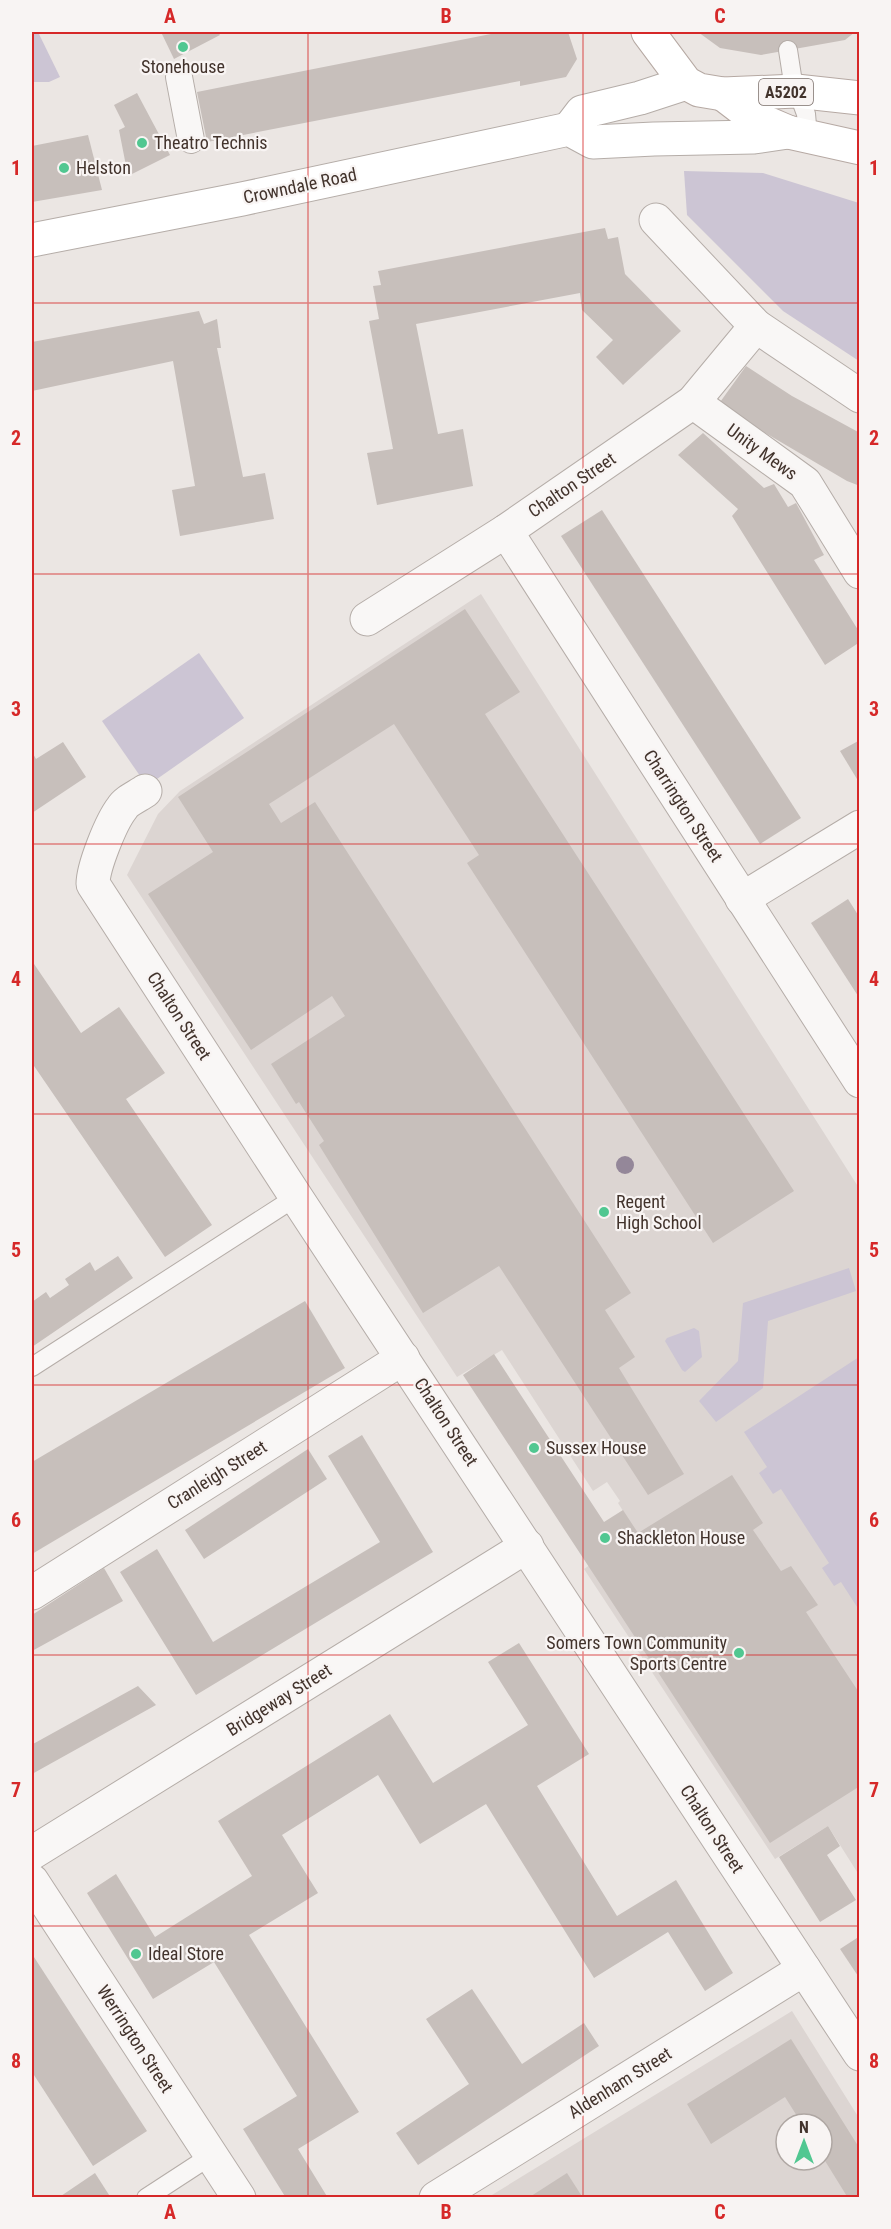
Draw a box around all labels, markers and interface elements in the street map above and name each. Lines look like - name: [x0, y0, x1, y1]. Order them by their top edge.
- text: A: [164, 4, 176, 28]
- text: B: [440, 4, 452, 28]
- text: C: [714, 4, 726, 28]
- marker: Stonehouse: [176, 40, 190, 54]
- place label: Stonehouse: [141, 56, 225, 77]
- road number: A5202: [759, 79, 813, 105]
- place label: Theatro Technis: [154, 132, 268, 153]
- marker: Theatro Technis: [135, 136, 149, 150]
- text: 1: [11, 156, 21, 180]
- text: 1: [869, 156, 879, 180]
- place label: Helston: [76, 157, 131, 178]
- marker: Helston: [57, 161, 71, 175]
- street label: Crowndale Road: [241, 163, 358, 208]
- street label: Unity Mews: [723, 419, 802, 484]
- text: 2: [11, 426, 21, 450]
- text: 2: [869, 426, 879, 450]
- street label: Chalton Street: [524, 448, 619, 521]
- text: 3: [11, 697, 21, 721]
- text: 3: [869, 697, 879, 721]
- street label: Charrington Street: [639, 746, 727, 866]
- text: 4: [11, 967, 21, 991]
- text: 4: [869, 967, 879, 991]
- street label: Chalton Street: [143, 968, 216, 1064]
- place label: Regent High School: [616, 1191, 702, 1233]
- marker: Regent High School: [597, 1205, 611, 1219]
- text: 5: [11, 1238, 21, 1262]
- text: 5: [869, 1238, 879, 1262]
- street label: Chalton Street: [410, 1374, 483, 1470]
- street label: Cranleigh Street: [163, 1436, 270, 1513]
- place label: Sussex House: [546, 1437, 646, 1458]
- marker: Sussex House: [527, 1441, 541, 1455]
- text: 6: [11, 1508, 21, 1532]
- text: 6: [869, 1508, 879, 1532]
- place label: Shackleton House: [617, 1527, 745, 1548]
- marker: Shackleton House: [598, 1531, 612, 1545]
- place label: Somers Town Community Sports Centre: [546, 1632, 727, 1674]
- marker: Somers Town Community Sports Centre: [732, 1646, 746, 1660]
- street label: Bridgeway Street: [222, 1659, 335, 1740]
- text: 7: [11, 1778, 21, 1802]
- text: 7: [869, 1778, 879, 1802]
- street label: Chalton Street: [676, 1781, 749, 1877]
- place label: Ideal Store: [148, 1943, 224, 1964]
- marker: Ideal Store: [129, 1947, 143, 1961]
- street label: Werrington Street: [93, 1981, 178, 2096]
- street label: Aldenham Street: [564, 2042, 675, 2123]
- text: 8: [11, 2049, 21, 2073]
- text: 8: [869, 2049, 879, 2073]
- north arrow: [774, 2112, 834, 2172]
- text: N: [799, 2118, 809, 2137]
- text: A: [164, 2200, 176, 2224]
- text: B: [440, 2200, 452, 2224]
- text: C: [714, 2200, 726, 2224]

